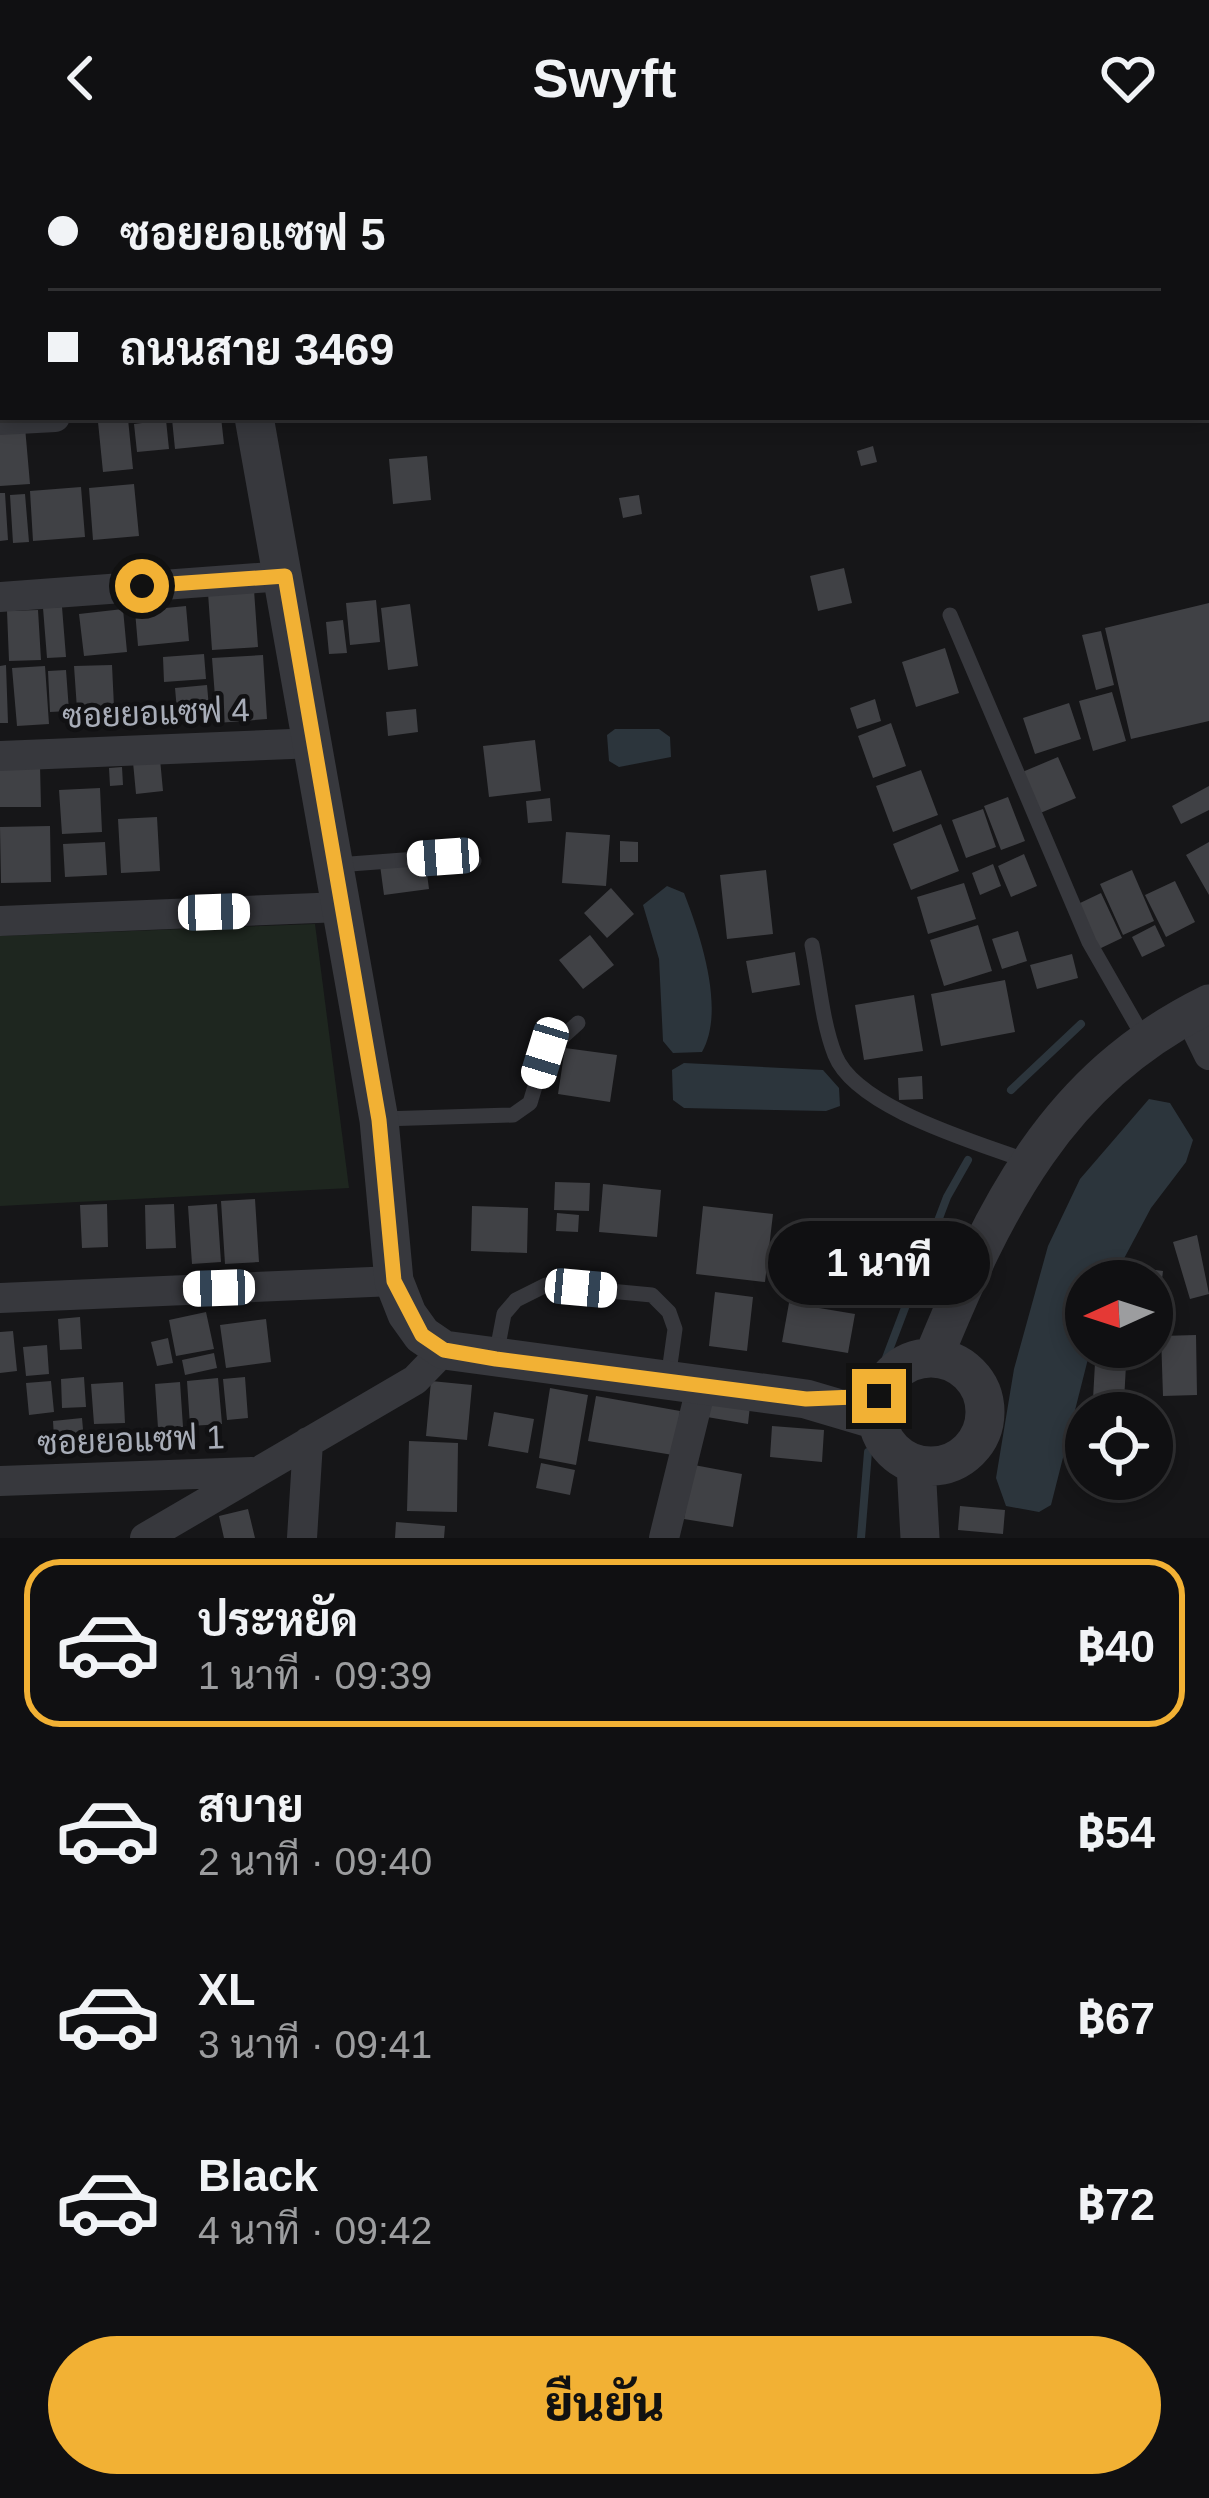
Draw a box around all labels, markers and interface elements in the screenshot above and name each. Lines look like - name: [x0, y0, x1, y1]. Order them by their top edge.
- icon: back: [48, 45, 114, 111]
- icon: heart: [1095, 45, 1161, 111]
- text: Swyft: [532, 48, 677, 108]
- text: ซอยยอแซฟ 5: [120, 209, 385, 260]
- text: ถนนสาย 3469: [120, 324, 394, 375]
- route start: [115, 559, 169, 613]
- street label: ซอยยอแซฟ 4: [62, 691, 250, 735]
- car: [406, 837, 480, 877]
- car: [177, 893, 251, 931]
- car: [517, 1013, 573, 1093]
- callout: 1 นาที: [768, 1222, 990, 1306]
- text: 1 นาที: [827, 1241, 931, 1284]
- north arrow: [1065, 1260, 1173, 1368]
- map controls: [1065, 1260, 1173, 1500]
- car: [544, 1267, 618, 1309]
- car: [182, 1269, 256, 1307]
- route end: [852, 1369, 906, 1423]
- button: locate: [1065, 1392, 1173, 1500]
- street label: ซอยยอแซฟ 1: [37, 1418, 225, 1462]
- icon: car: [54, 1589, 162, 1697]
- text: ประหยัด: [198, 1595, 358, 1646]
- text: ฿40: [1078, 1621, 1155, 1672]
- text: 1 นาที · 09:39: [198, 1654, 432, 1697]
- icon: car: [54, 1775, 162, 1883]
- text: สบาย: [198, 1781, 304, 1832]
- text: ฿54: [1078, 1807, 1155, 1858]
- text: 2 นาที · 09:40: [198, 1840, 432, 1883]
- icon: car: [54, 1961, 162, 2069]
- text: XL: [198, 1964, 256, 2015]
- text: ฿67: [1078, 1993, 1155, 2044]
- text: 3 นาที · 09:41: [198, 2023, 432, 2066]
- icon: car: [54, 2147, 162, 2255]
- text: Black: [198, 2150, 318, 2201]
- text: ฿72: [1078, 2179, 1155, 2230]
- text: 4 นาที · 09:42: [198, 2209, 432, 2252]
- button: ยืนยัน: [48, 2336, 1161, 2474]

